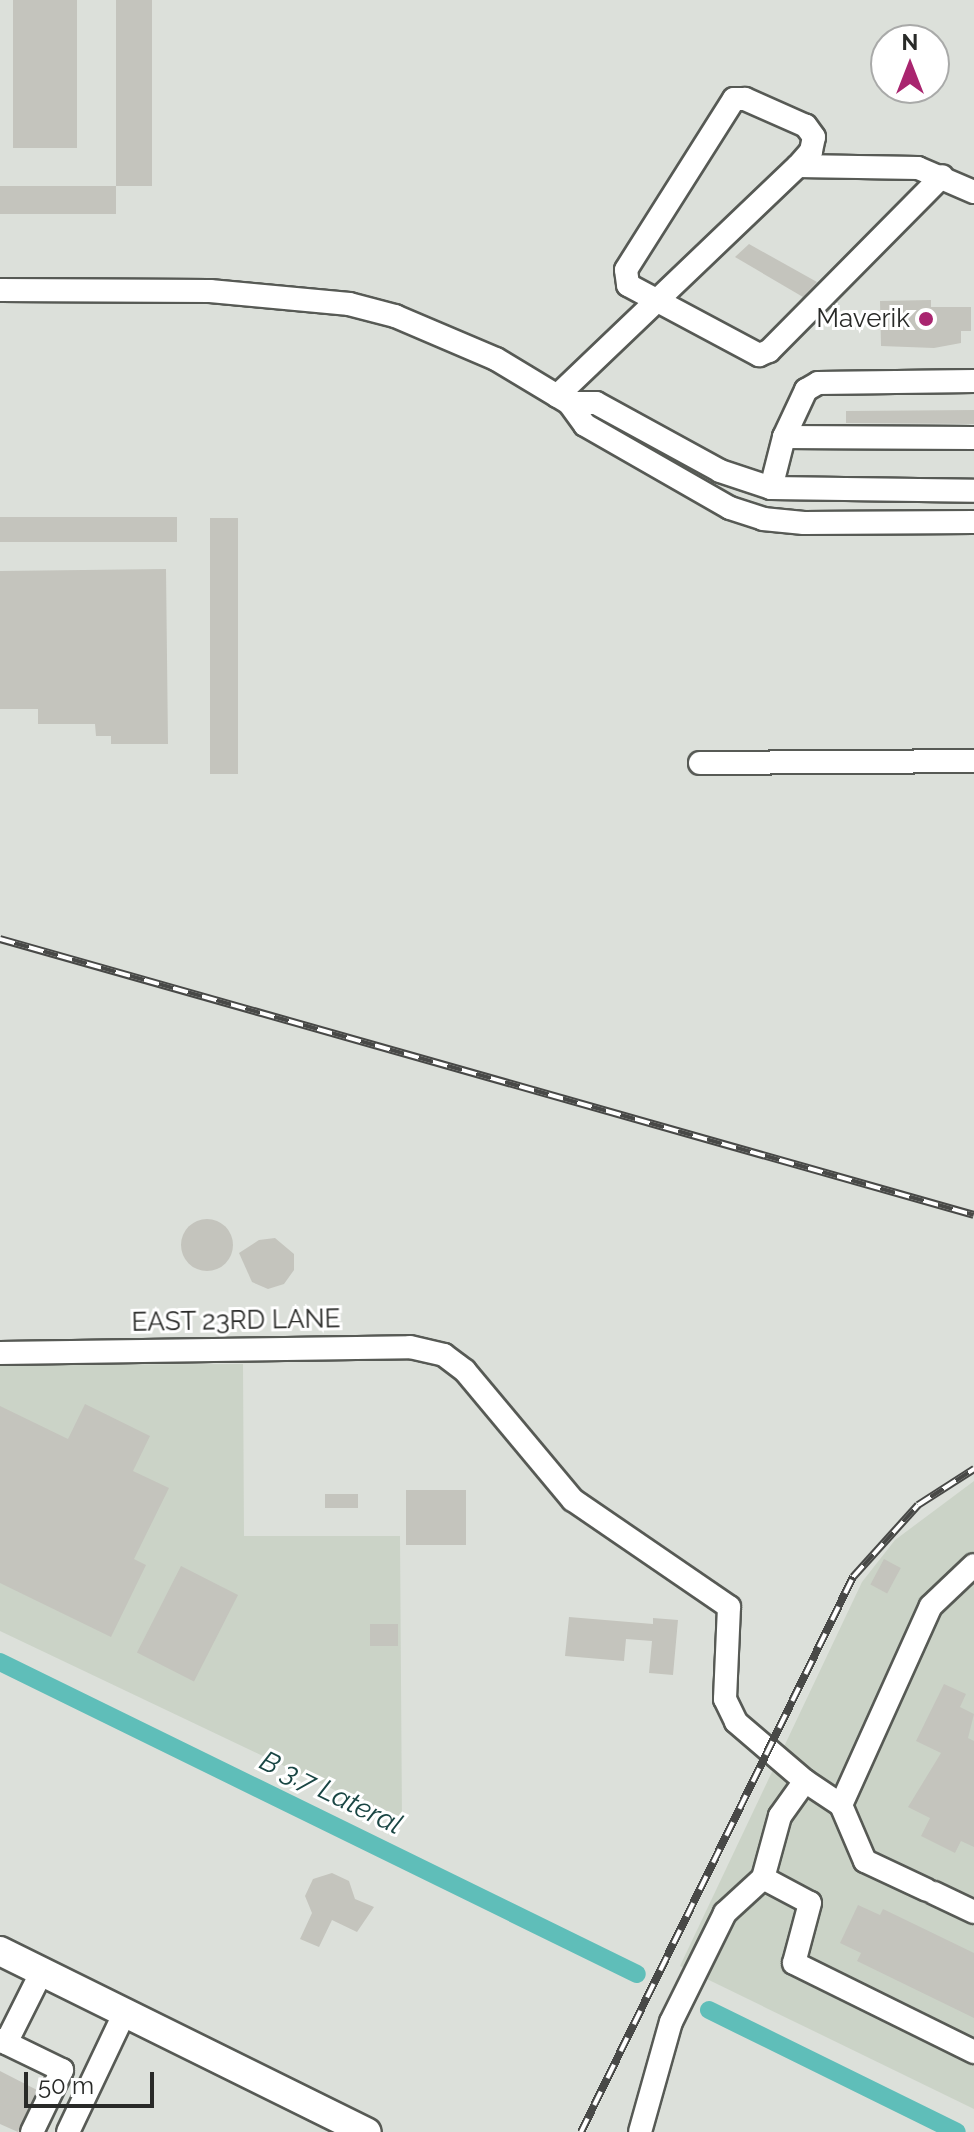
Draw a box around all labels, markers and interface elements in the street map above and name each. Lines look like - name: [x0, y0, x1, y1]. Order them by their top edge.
- north arrow: [870, 24, 950, 104]
- text: N: [902, 29, 918, 55]
- place label: Maverik: [816, 303, 910, 335]
- marker: Maverik: [917, 310, 935, 328]
- street label: EAST 23RD LANE: [131, 1304, 341, 1338]
- water label: B 3.7 Lateral: [254, 1744, 408, 1842]
- scale bar: [28, 2056, 158, 2106]
- text: 50 m: [38, 2071, 94, 2100]

